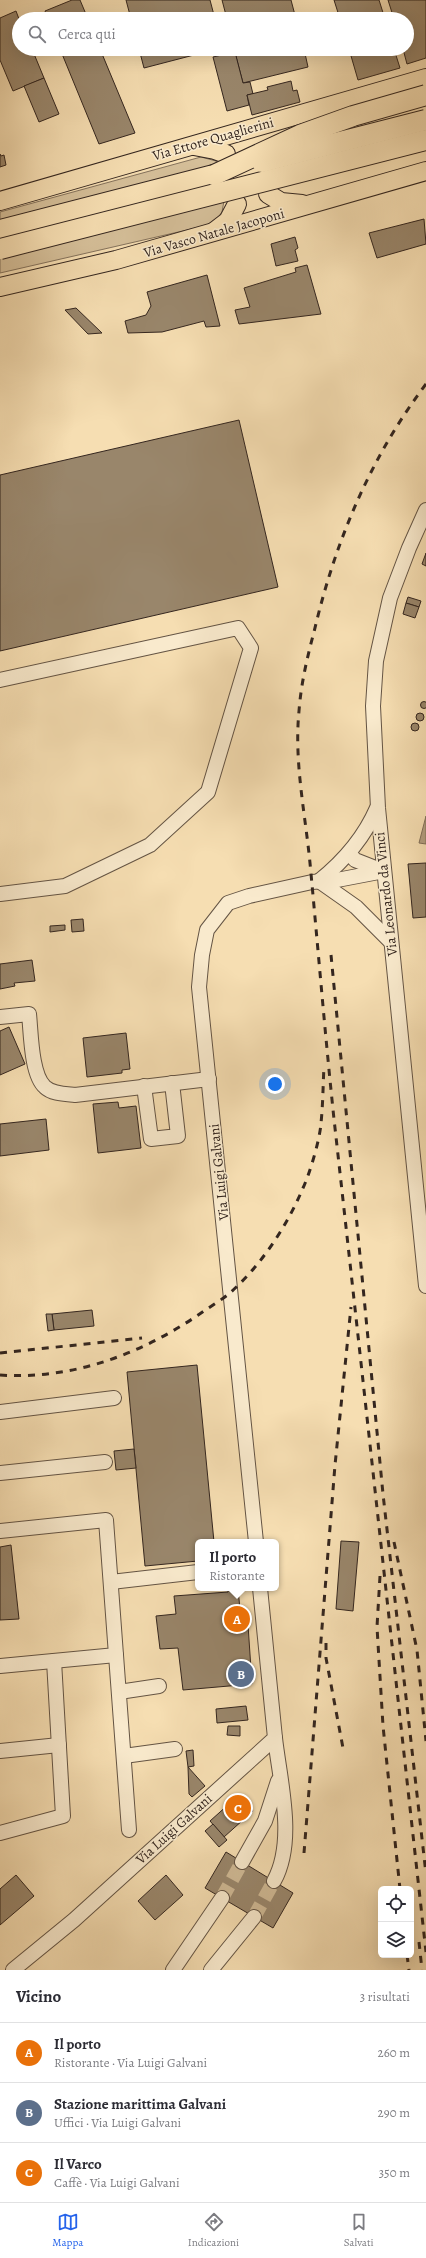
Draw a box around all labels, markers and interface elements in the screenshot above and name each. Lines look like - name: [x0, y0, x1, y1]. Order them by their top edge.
- search box: [12, 12, 414, 56]
- icon: search: [26, 23, 48, 45]
- text: Cerca qui: [58, 24, 116, 44]
- street label: Via Ettore Quaglierini: [149, 113, 276, 166]
- street label: Via Vasco Natale Jacoponi: [140, 204, 287, 262]
- street label: Via Leonardo da Vinci: [370, 831, 402, 958]
- your location: [265, 1074, 285, 1094]
- street label: Via Luigi Galvani: [204, 1123, 234, 1222]
- popup: [195, 1539, 279, 1591]
- text: Il porto: [209, 1547, 256, 1567]
- text: Ristorante: [209, 1567, 265, 1584]
- pin: A: [224, 1604, 250, 1634]
- pin: B: [228, 1659, 254, 1689]
- street label: Via Luigi Galvani: [131, 1790, 216, 1869]
- pin: C: [225, 1793, 251, 1823]
- map controls: [378, 1886, 414, 1958]
- button: locate: [378, 1886, 414, 1922]
- button: layers: [378, 1922, 414, 1958]
- text: Vicino: [16, 1985, 61, 2008]
- text: 3 risultati: [360, 1988, 410, 2005]
- text: Il porto: [54, 2034, 101, 2054]
- text: A: [25, 2044, 33, 2061]
- text: 260 m: [377, 2044, 410, 2061]
- text: Ristorante · Via Luigi Galvani: [54, 2054, 207, 2071]
- text: Stazione marittima Galvani: [54, 2094, 226, 2114]
- text: B: [25, 2104, 33, 2121]
- text: 290 m: [378, 2104, 410, 2121]
- text: Uffici · Via Luigi Galvani: [54, 2114, 181, 2131]
- text: Il Varco: [54, 2154, 102, 2174]
- text: C: [25, 2164, 33, 2181]
- text: 350 m: [379, 2164, 410, 2181]
- text: Caffè · Via Luigi Galvani: [54, 2174, 180, 2191]
- tab: Mappa: [52, 2211, 83, 2250]
- tab: Indicazioni: [188, 2211, 239, 2250]
- tab: Salvati: [344, 2211, 374, 2250]

